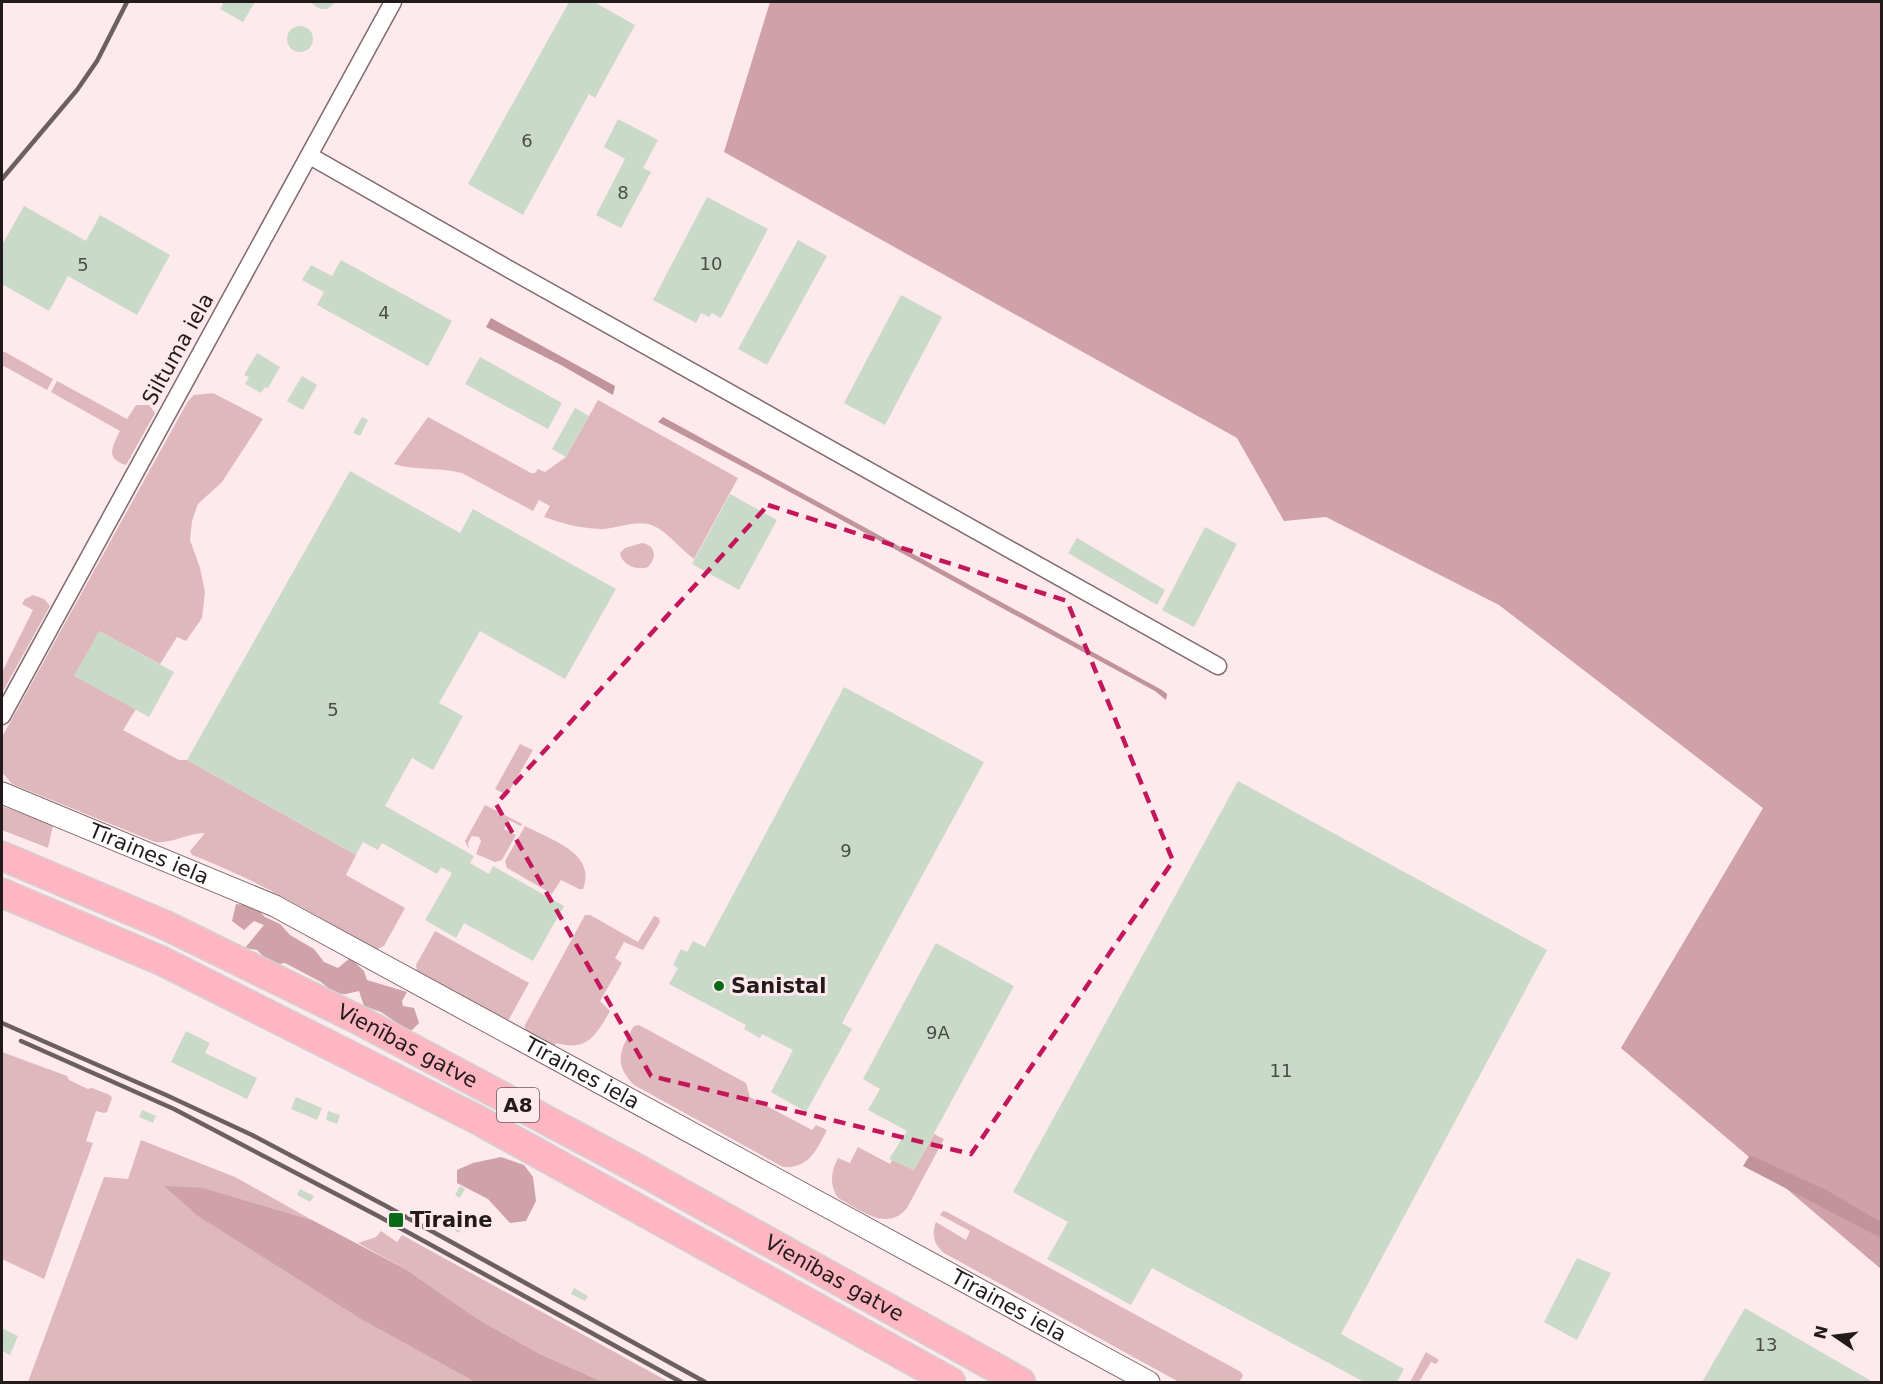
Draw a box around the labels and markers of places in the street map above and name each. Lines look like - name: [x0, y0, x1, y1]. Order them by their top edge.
- place label: Sanistal: [731, 974, 826, 998]
- marker: Sanistal: [712, 979, 726, 993]
- place label: Tīraine: [410, 1208, 492, 1232]
- marker: Tīraine: [387, 1211, 405, 1229]

